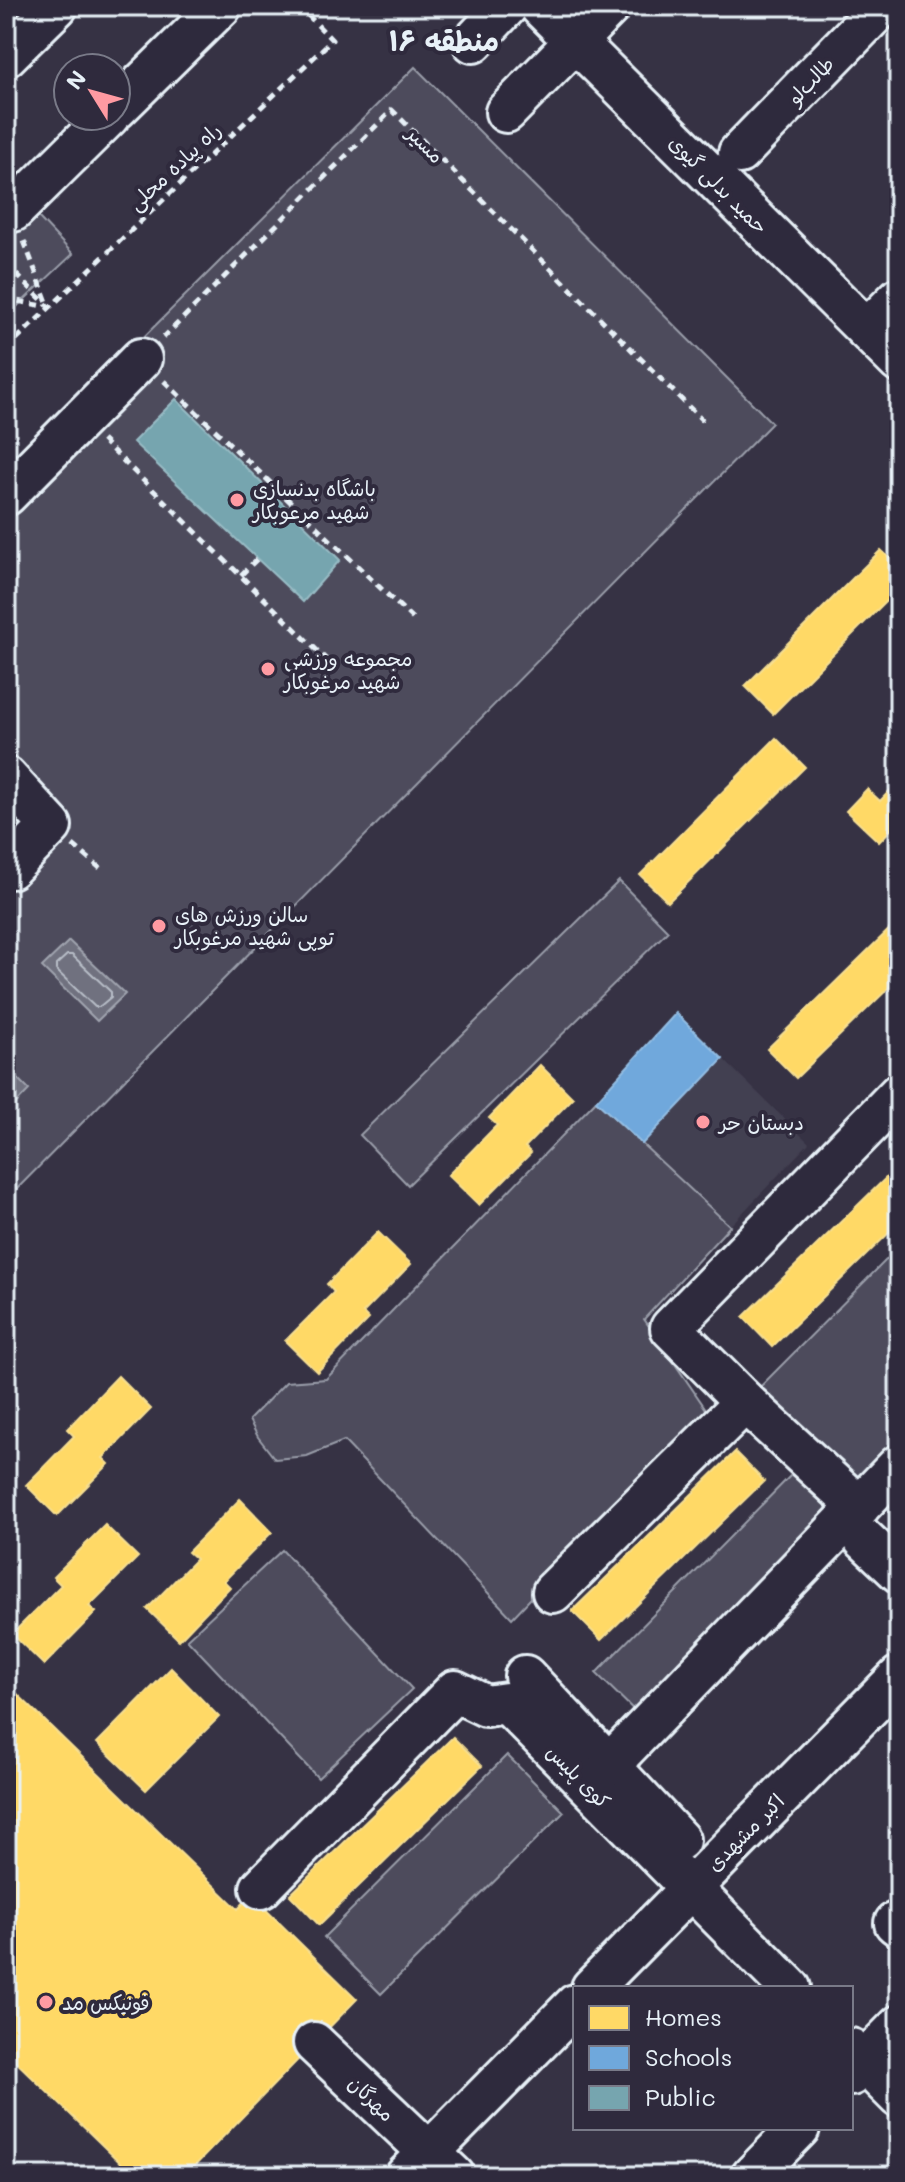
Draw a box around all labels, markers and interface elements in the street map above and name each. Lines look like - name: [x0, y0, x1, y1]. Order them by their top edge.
- district label: منطقه ۱۶: [389, 22, 499, 58]
- street label: طالب‌لو: [780, 50, 841, 112]
- north arrow: [52, 52, 132, 132]
- text: N: [59, 64, 92, 95]
- street label: راه پیاده محلی: [122, 116, 227, 216]
- street label: مسیر: [400, 118, 450, 168]
- street label: حمید بدلی گیوی: [663, 129, 774, 240]
- place label: باشگاه بدنسازی شهید مرعوبکار: [251, 475, 376, 525]
- marker: باشگاه بدنسازی شهید مرعوبکار: [228, 491, 246, 509]
- place label: مجموعه ورزشی شهید مرغوبکار: [282, 645, 412, 695]
- marker: مجموعه ورزشی شهید مرغوبکار: [259, 660, 277, 678]
- place label: سالن ورزش های توپی شهید مرغوبکار: [173, 901, 334, 951]
- marker: سالن ورزش های توپی شهید مرغوبکار: [150, 917, 168, 935]
- place label: دبستان حر: [717, 1109, 804, 1135]
- marker: دبستان حر: [694, 1113, 712, 1131]
- street label: کوی پلیس: [541, 1738, 617, 1814]
- street label: اکبر مشهدی: [701, 1788, 789, 1876]
- legend: [573, 1986, 853, 2130]
- place label: فونیکس مد: [62, 1989, 150, 2015]
- marker: فونیکس مد: [37, 1993, 55, 2011]
- text: Homes: [645, 2001, 722, 2032]
- text: Schools: [645, 2041, 732, 2072]
- street label: مهرگان: [343, 2070, 401, 2126]
- text: Public: [645, 2081, 716, 2112]

